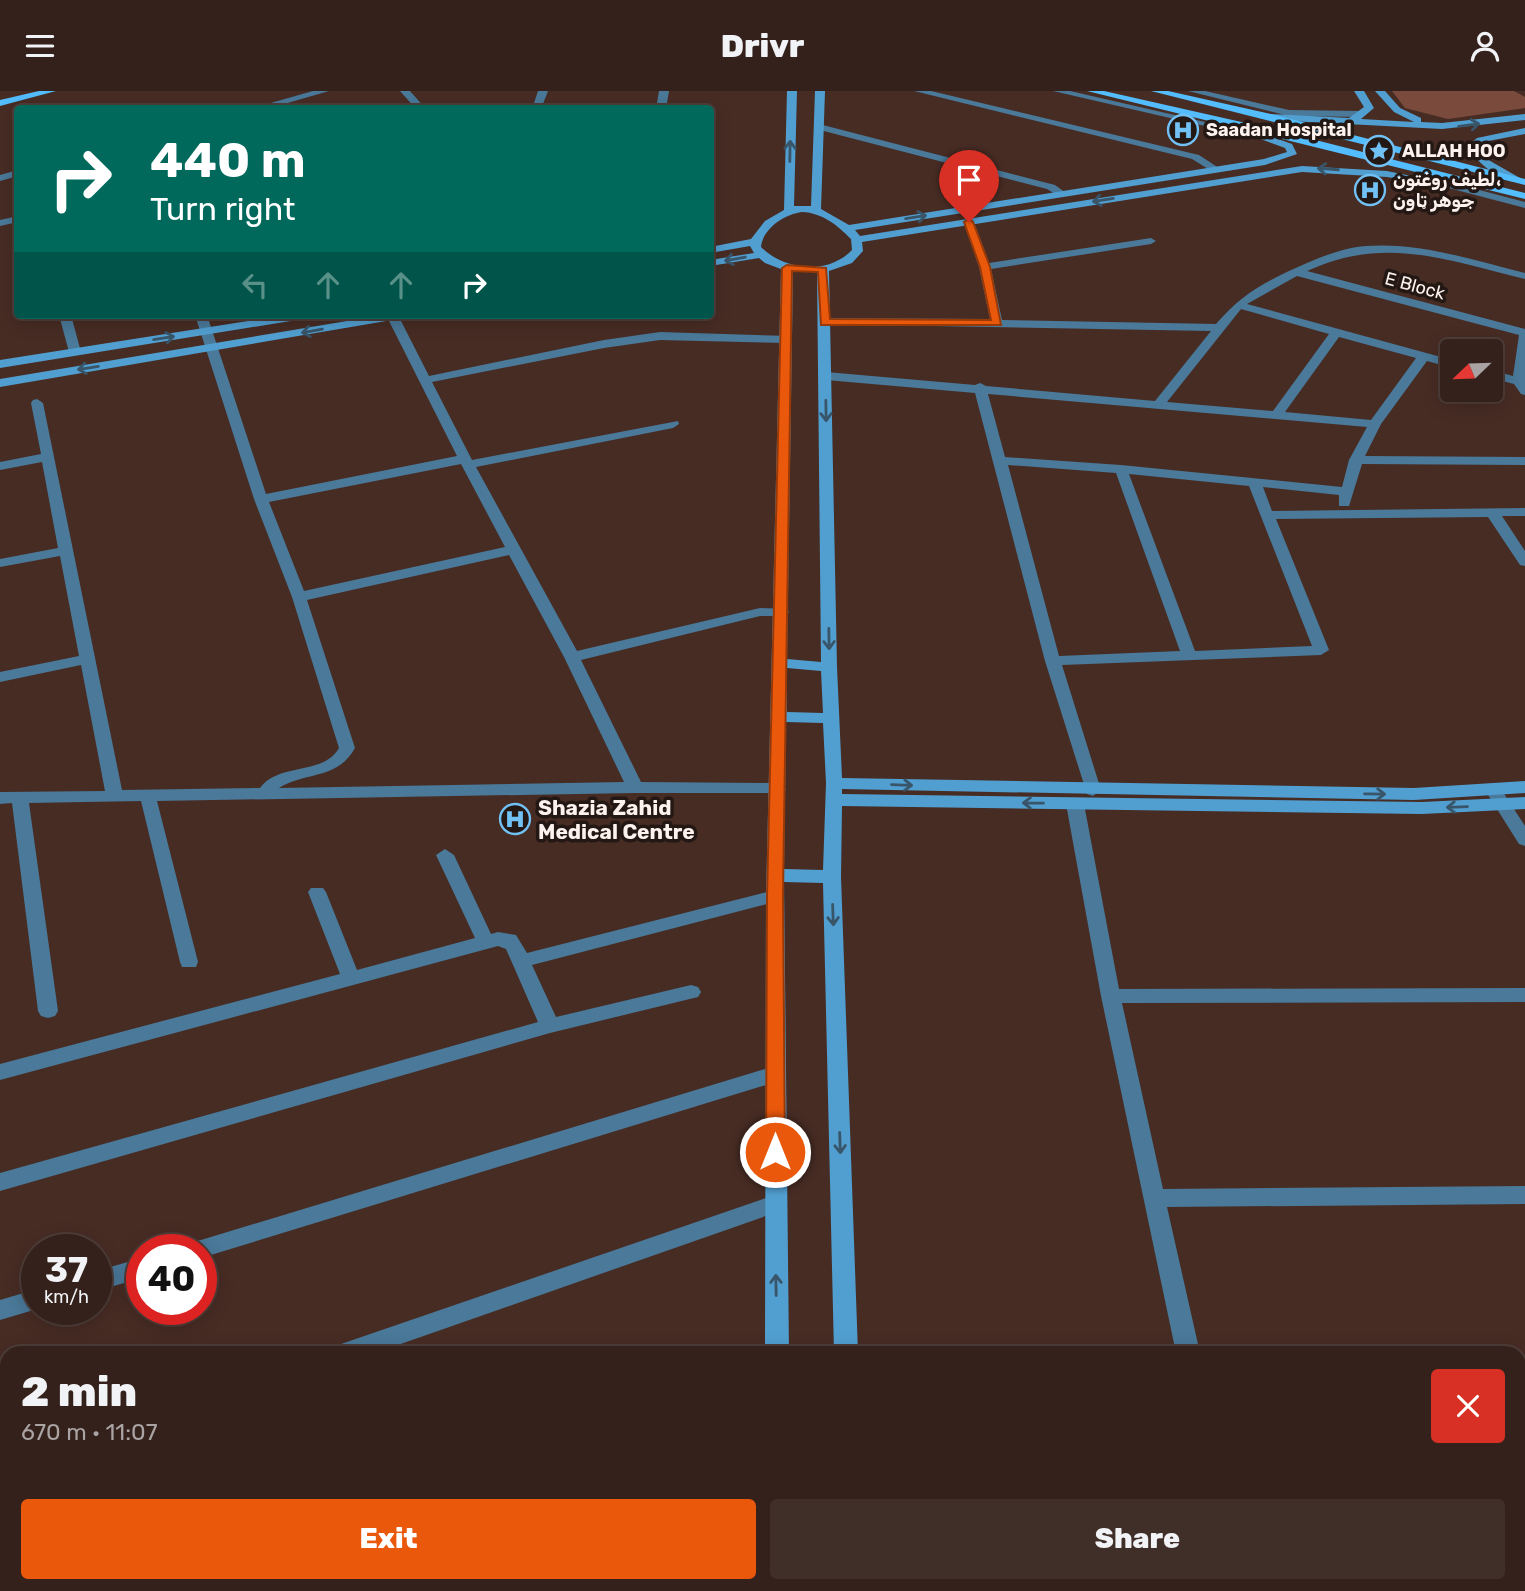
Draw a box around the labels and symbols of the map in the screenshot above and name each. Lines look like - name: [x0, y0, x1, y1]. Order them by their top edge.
- hospital icon: Saadan Hospital: [1166, 113, 1200, 147]
- one-way arrow: [1458, 118, 1480, 131]
- place label: Saadan Hospital: [1206, 119, 1352, 141]
- place icon: ALLAH HOO: [1362, 134, 1396, 168]
- one-way arrow: [784, 140, 797, 163]
- place label: ALLAH HOO: [1402, 140, 1506, 162]
- pin: [939, 150, 999, 222]
- one-way arrow: [1317, 163, 1340, 176]
- place label: لطیف روغتون، جوهر ټاون: [1393, 169, 1502, 212]
- hospital icon: لطیف روغتون، جوهر ټاون: [1353, 173, 1387, 207]
- one-way arrow: [1092, 194, 1115, 207]
- one-way arrow: [905, 210, 927, 223]
- one-way arrow: [724, 253, 747, 266]
- street label: E Block: [1383, 267, 1448, 305]
- one-way arrow: [302, 325, 324, 338]
- one-way arrow: [152, 331, 175, 344]
- north arrow: [1440, 339, 1503, 403]
- one-way arrow: [77, 362, 100, 375]
- one-way arrow: [819, 400, 833, 423]
- one-way arrow: [822, 627, 836, 650]
- one-way arrow: [891, 779, 914, 792]
- one-way arrow: [1363, 787, 1386, 800]
- place label: Shazia Zahid Medical Centre: [538, 795, 695, 844]
- one-way arrow: [1022, 796, 1045, 810]
- one-way arrow: [1446, 800, 1469, 813]
- hospital icon: Shazia Zahid Medical Centre: [498, 802, 532, 836]
- one-way arrow: [826, 903, 840, 926]
- position arrow: [738, 1115, 812, 1189]
- one-way arrow: [833, 1131, 847, 1154]
- speed limit sign: 40: [126, 1234, 217, 1325]
- one-way arrow: [770, 1273, 783, 1296]

